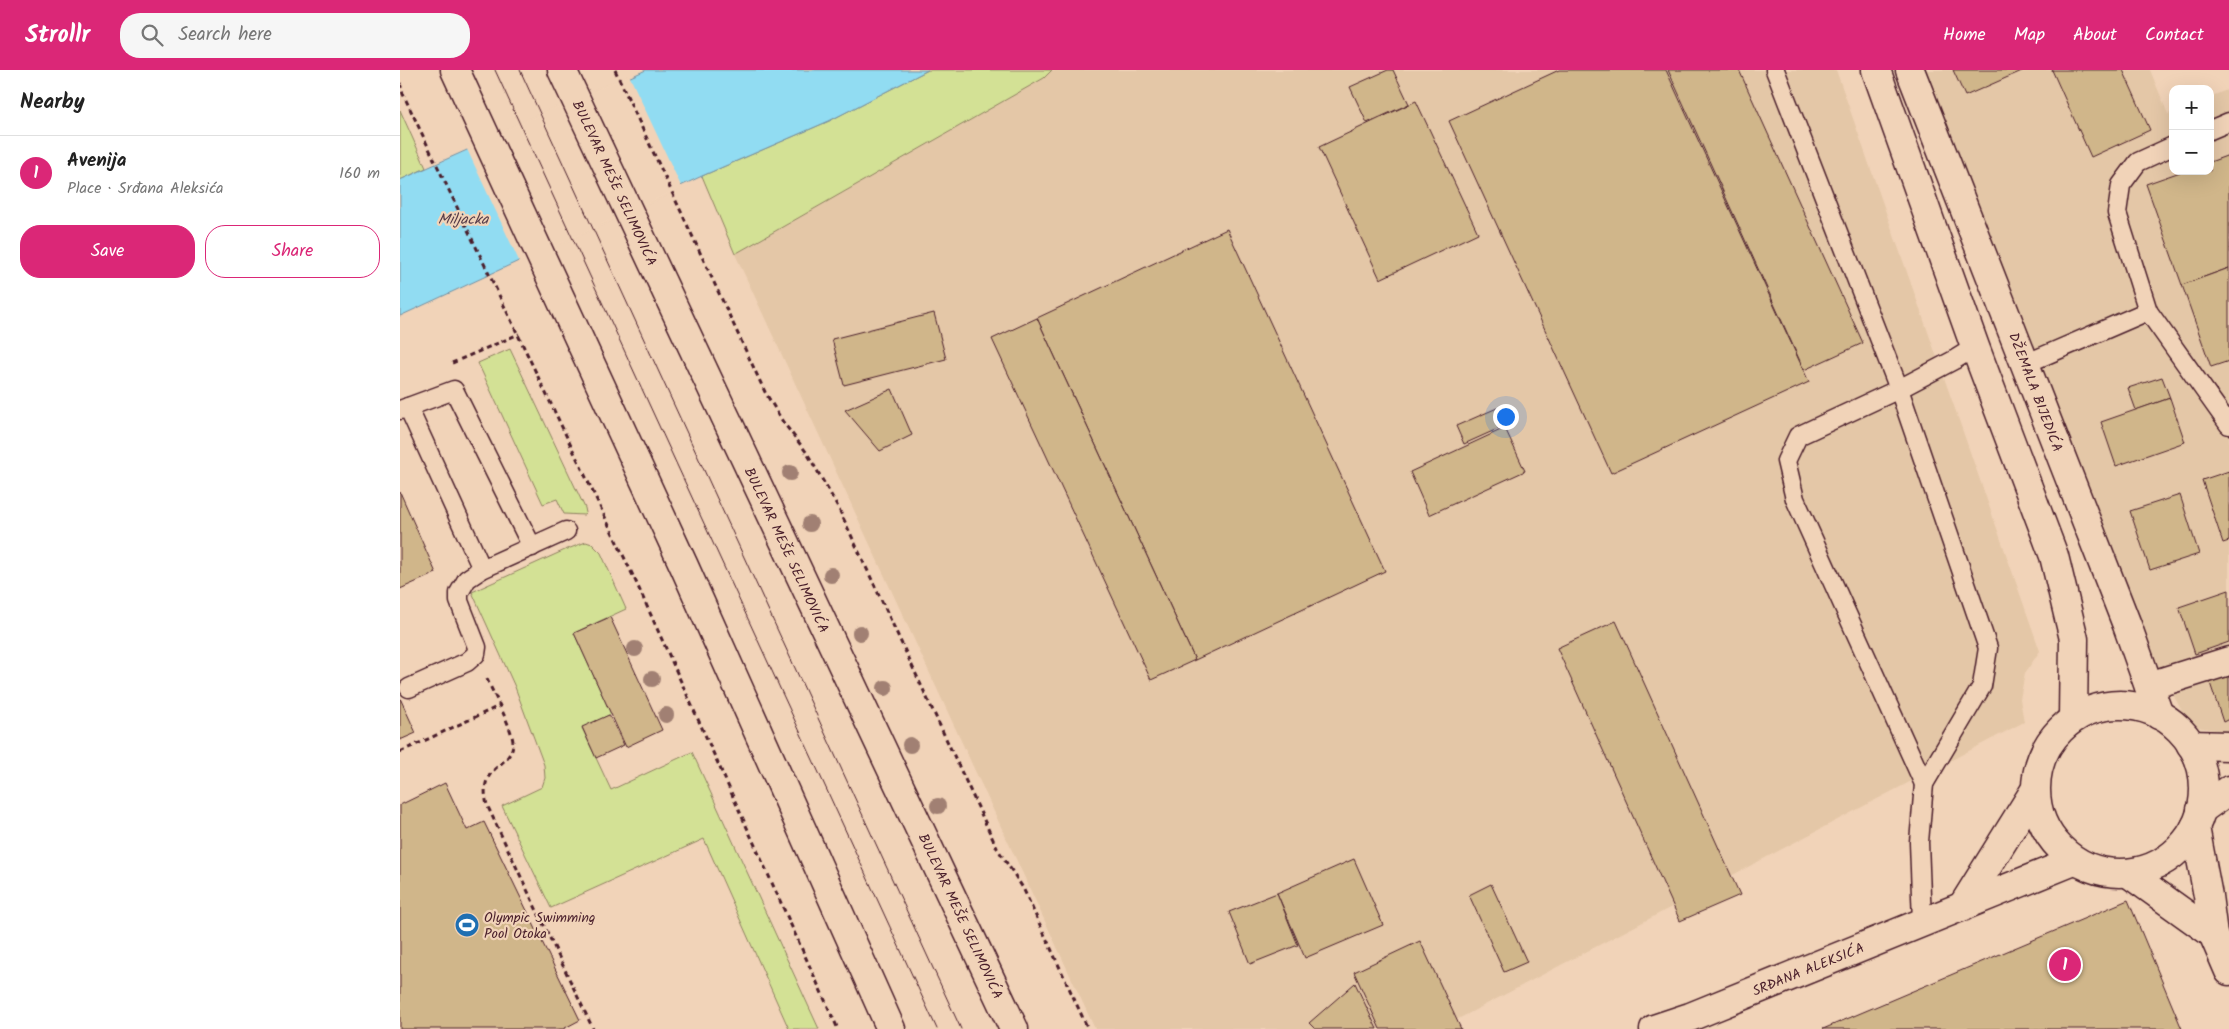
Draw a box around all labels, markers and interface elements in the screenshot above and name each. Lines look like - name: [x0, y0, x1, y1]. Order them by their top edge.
- search box: [120, 13, 470, 58]
- text: Strollr: [25, 16, 90, 55]
- text: Search here: [178, 20, 272, 50]
- icon: search: [138, 21, 166, 49]
- text: Home: [1943, 21, 1986, 50]
- text: Map: [2014, 21, 2045, 50]
- text: About: [2073, 21, 2117, 50]
- text: Contact: [2145, 21, 2204, 50]
- map controls: [2169, 85, 2214, 175]
- button: +: [2169, 85, 2214, 130]
- text: Nearby: [20, 86, 85, 119]
- street label: BULEVAR MEŠE SELIMOVIĆA: [566, 97, 662, 270]
- button: −: [2169, 130, 2214, 175]
- text: Avenija: [67, 146, 126, 176]
- text: 1: [34, 161, 38, 186]
- text: 160 m: [339, 161, 380, 186]
- text: Place · Srđana Aleksića: [67, 176, 224, 201]
- water label: Miljacka: [438, 208, 489, 232]
- button: Save: [20, 225, 195, 278]
- button: Share: [205, 225, 380, 278]
- street label: DŽEMALA BIJEDIĆA: [2002, 329, 2068, 455]
- your location: [1493, 404, 1519, 430]
- street label: BULEVAR MEŠE SELIMOVIĆA: [738, 464, 834, 637]
- street label: BULEVAR MEŠE SELIMOVIĆA: [912, 830, 1008, 1003]
- place label: Olympic Swimming Pool Otoka: [484, 907, 596, 945]
- sports icon: Olympic Swimming Pool Otoka: [454, 912, 480, 938]
- street label: SRĐANA ALEKSIĆA: [1749, 937, 1868, 1002]
- pin: 1: [2049, 946, 2081, 984]

